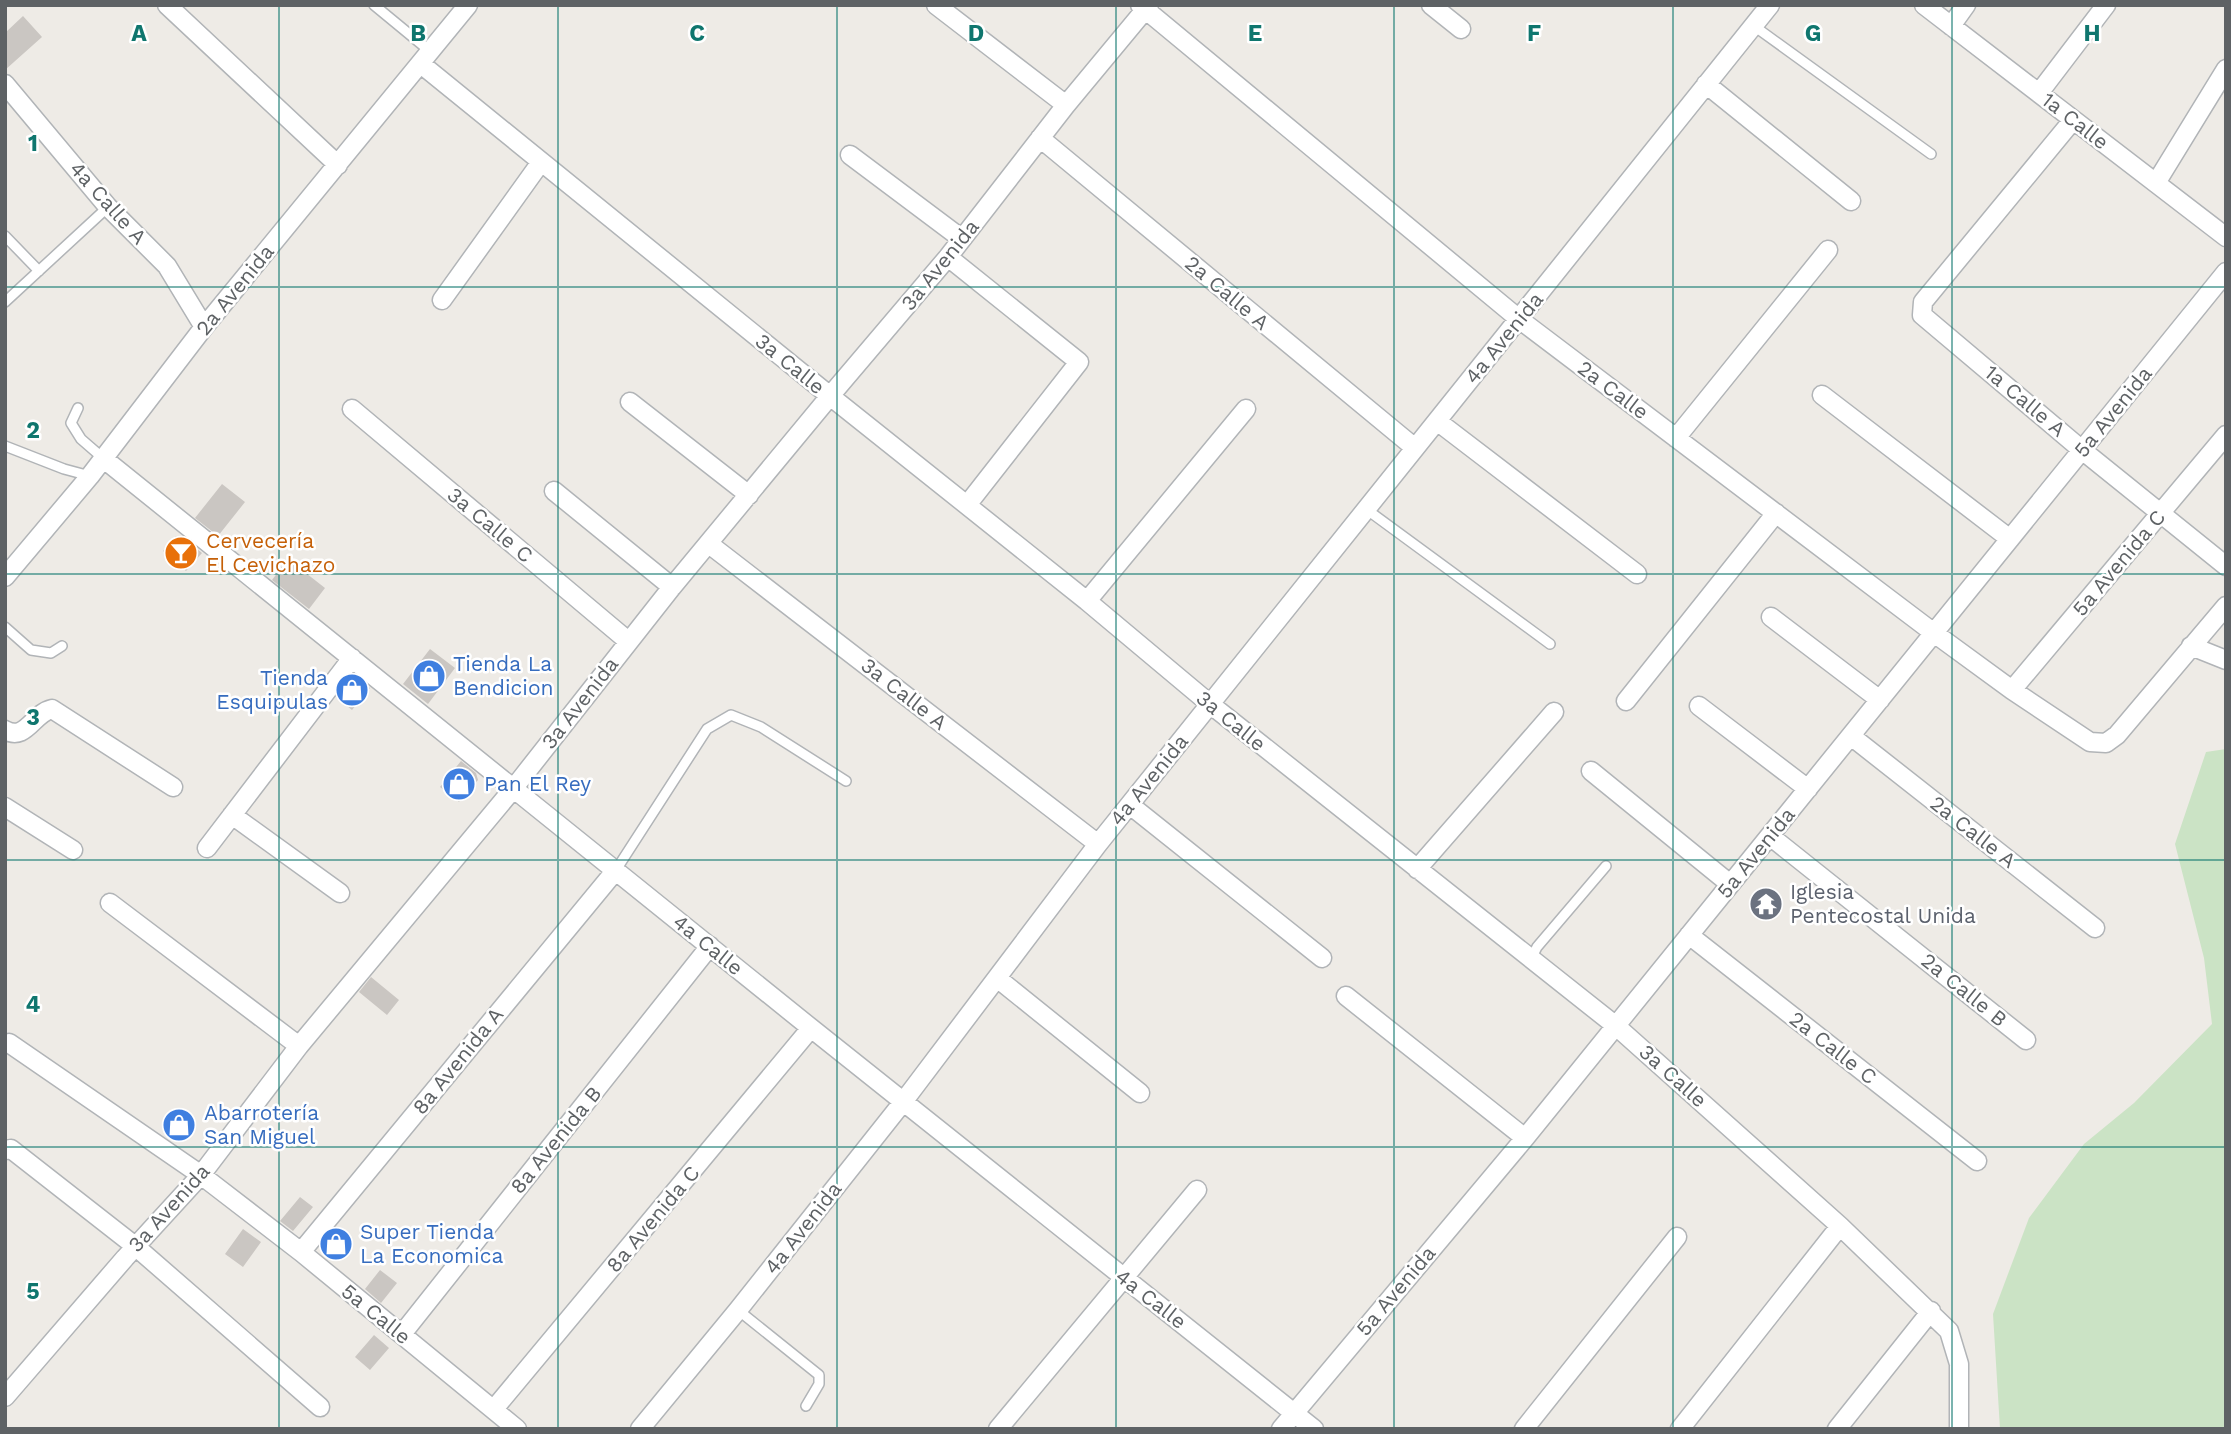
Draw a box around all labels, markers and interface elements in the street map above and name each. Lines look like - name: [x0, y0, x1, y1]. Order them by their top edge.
- text: A: [131, 20, 147, 47]
- text: B: [410, 20, 426, 47]
- text: C: [689, 20, 705, 47]
- text: D: [968, 20, 984, 47]
- text: E: [1248, 20, 1262, 47]
- text: F: [1527, 20, 1541, 47]
- text: G: [1805, 20, 1821, 47]
- text: H: [2083, 20, 2101, 47]
- street label: 1a Calle: [2037, 87, 2114, 154]
- text: 1: [28, 130, 38, 157]
- street label: 4a Calle A: [65, 156, 152, 249]
- street label: 3a Avenida: [895, 214, 984, 315]
- street label: 2a Avenida: [190, 239, 279, 340]
- street label: 2a Calle A: [1180, 250, 1275, 335]
- street label: 4a Avenida: [1459, 287, 1548, 388]
- street label: 3a Calle: [751, 328, 830, 399]
- street label: 2a Calle: [1573, 355, 1654, 424]
- street label: 1a Calle A: [1980, 359, 2071, 442]
- street label: 5a Avenida: [2068, 361, 2157, 462]
- text: 2: [26, 417, 40, 444]
- street label: 3a Calle C: [443, 482, 538, 568]
- street label: 5a Avenida C: [2067, 505, 2170, 621]
- place label: Cervecería El Cevichazo: [206, 528, 335, 577]
- bar icon: Cervecería El Cevichazo: [162, 534, 200, 572]
- place label: Tienda La Bendicion: [453, 651, 554, 700]
- street label: 3a Avenida: [536, 652, 623, 754]
- street label: 3a Calle A: [856, 652, 952, 735]
- shop icon: Tienda La Bendicion: [410, 657, 448, 695]
- place label: Tienda Esquipulas: [216, 665, 328, 714]
- shop icon: Tienda Esquipulas: [333, 671, 371, 709]
- street label: 3a Calle: [1192, 685, 1271, 756]
- text: 3: [26, 704, 40, 731]
- street label: 4a Avenida: [1104, 729, 1193, 830]
- shop icon: Pan El Rey: [440, 765, 478, 803]
- place label: Pan El Rey: [484, 771, 591, 796]
- street label: 2a Calle A: [1925, 790, 2021, 873]
- street label: 5a Avenida: [1711, 802, 1800, 903]
- place label: Iglesia Pentecostal Unida: [1790, 879, 1976, 928]
- temple icon: Iglesia Pentecostal Unida: [1747, 885, 1785, 923]
- street label: 4a Calle: [668, 909, 748, 980]
- street label: 2a Calle B: [1916, 948, 2012, 1032]
- text: 4: [26, 991, 41, 1018]
- street label: 8a Avenida A: [407, 1002, 508, 1119]
- street label: 2a Calle C: [1785, 1006, 1882, 1089]
- street label: 3a Calle: [1634, 1039, 1712, 1112]
- street label: 8a Avenida B: [505, 1081, 607, 1198]
- place label: Abarrotería San Miguel: [204, 1100, 319, 1149]
- shop icon: Abarrotería San Miguel: [160, 1106, 198, 1144]
- street label: 3a Avenida: [123, 1158, 215, 1257]
- street label: 8a Avenida C: [601, 1160, 704, 1277]
- street label: 4a Avenida: [759, 1176, 847, 1279]
- place label: Super Tienda La Economica: [360, 1219, 503, 1268]
- shop icon: Super Tienda La Economica: [317, 1225, 355, 1263]
- street label: 5a Avenida: [1351, 1241, 1441, 1341]
- street label: 4a Calle: [1111, 1263, 1192, 1334]
- text: 5: [26, 1278, 40, 1305]
- street label: 5a Calle: [337, 1278, 416, 1349]

